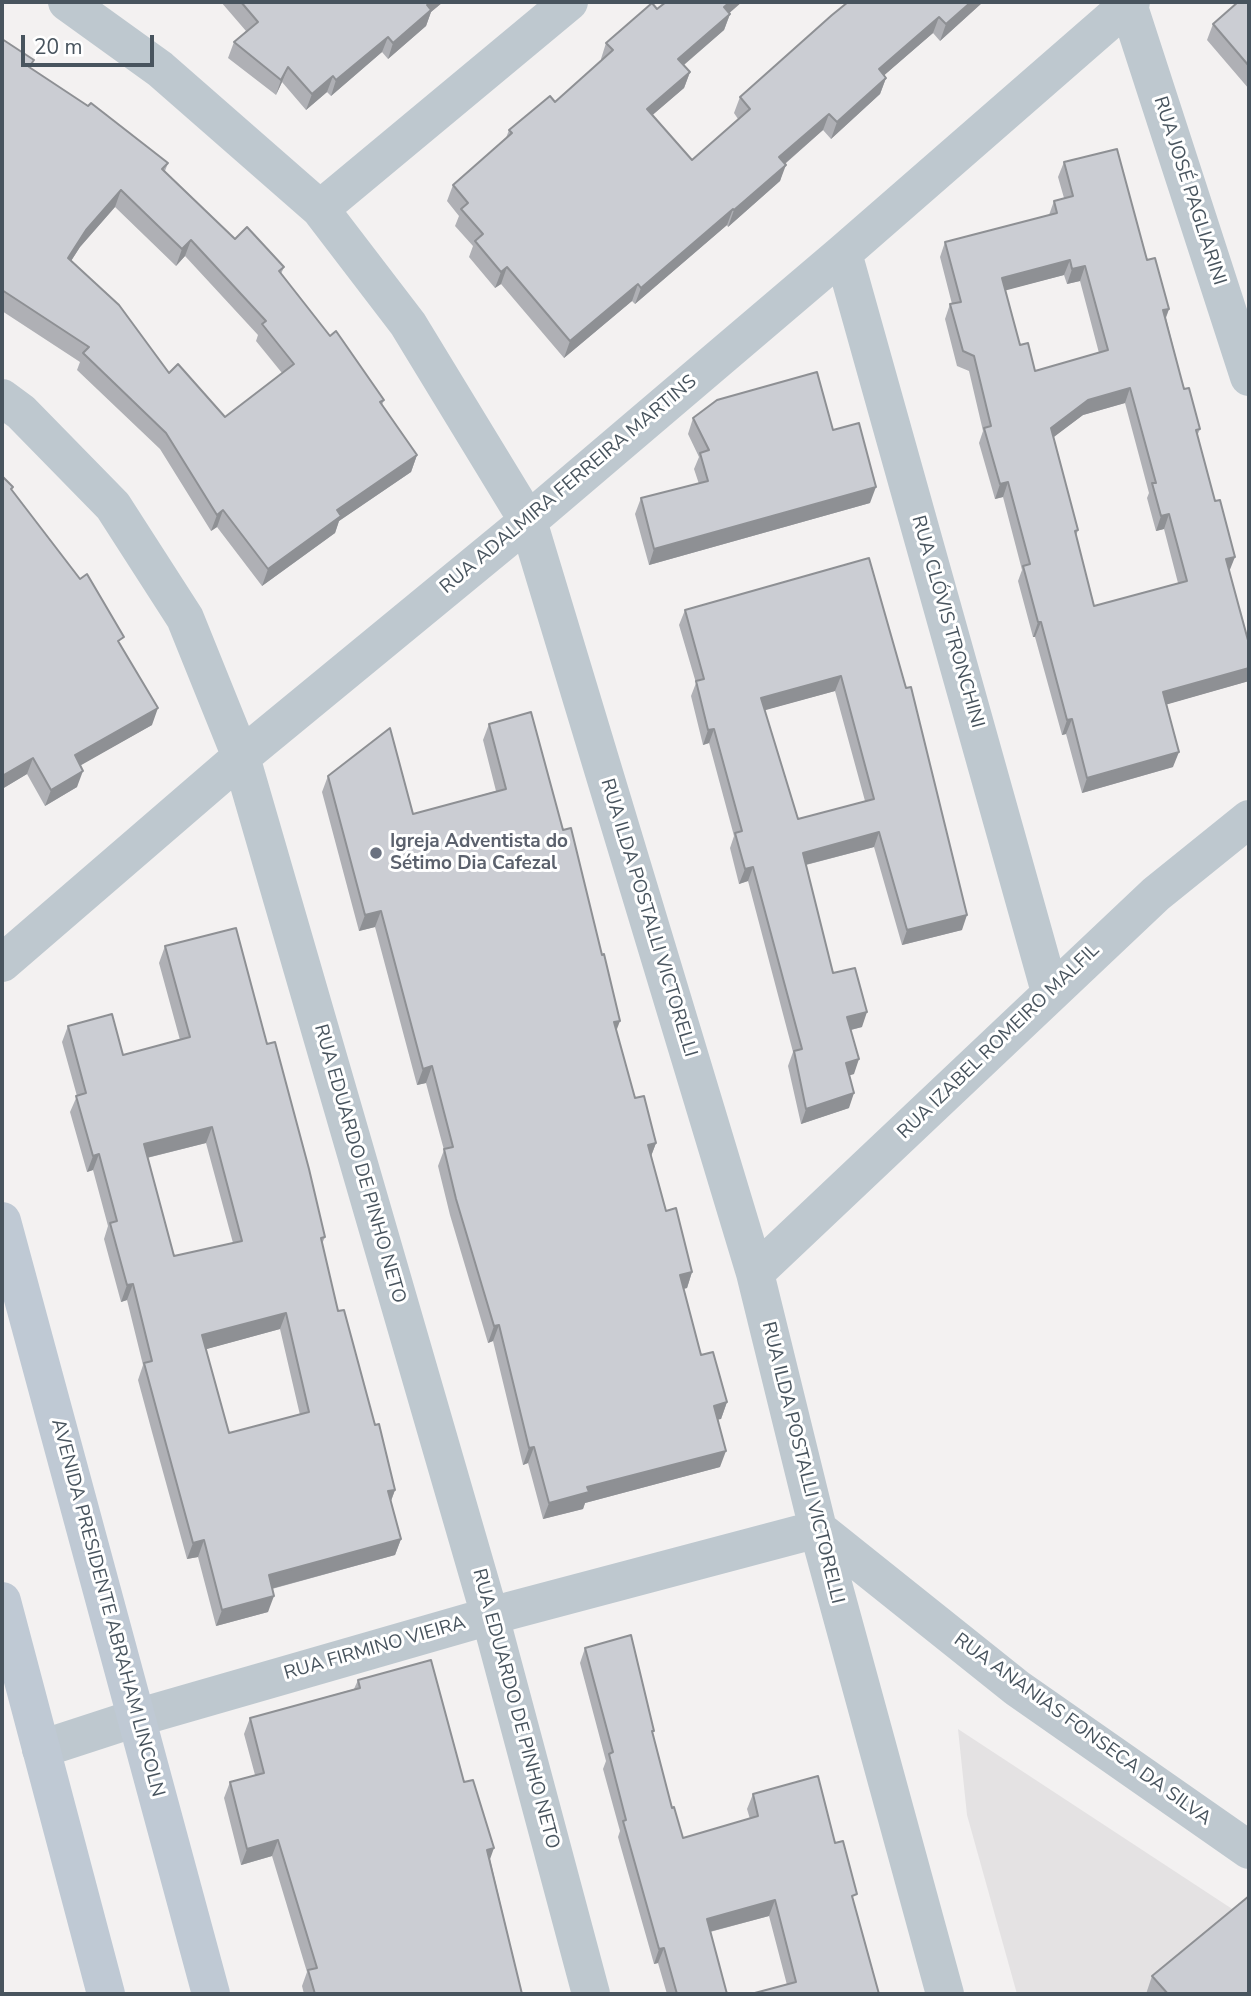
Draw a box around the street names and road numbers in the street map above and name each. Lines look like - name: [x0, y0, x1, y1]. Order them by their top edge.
- street label: RUA JOSÉ PAGLIARINI: [1148, 94, 1230, 288]
- street label: RUA ADALMIRA FERREIRA MARTINS: [436, 371, 702, 599]
- street label: RUA CLÓVIS TRONCHINI: [906, 513, 988, 731]
- street label: RUA ILDA POSTALLI VICTORELLI: [595, 776, 701, 1060]
- street label: RUA IZABEL ROMEIRO MALFIL: [893, 940, 1105, 1144]
- street label: RUA EDUARDO DE PINHO NETO: [308, 1022, 410, 1306]
- street label: RUA ILDA POSTALLI VICTORELLI: [756, 1320, 848, 1606]
- street label: AVENIDA PRESIDENTE ABRAHAM LINCOLN: [45, 1417, 169, 1799]
- street label: RUA EDUARDO DE PINHO NETO: [467, 1566, 563, 1852]
- street label: RUA FIRMINO VIEIRA: [281, 1612, 469, 1686]
- street label: RUA ANANIAS FONSECA DA SILVA: [949, 1629, 1215, 1831]

